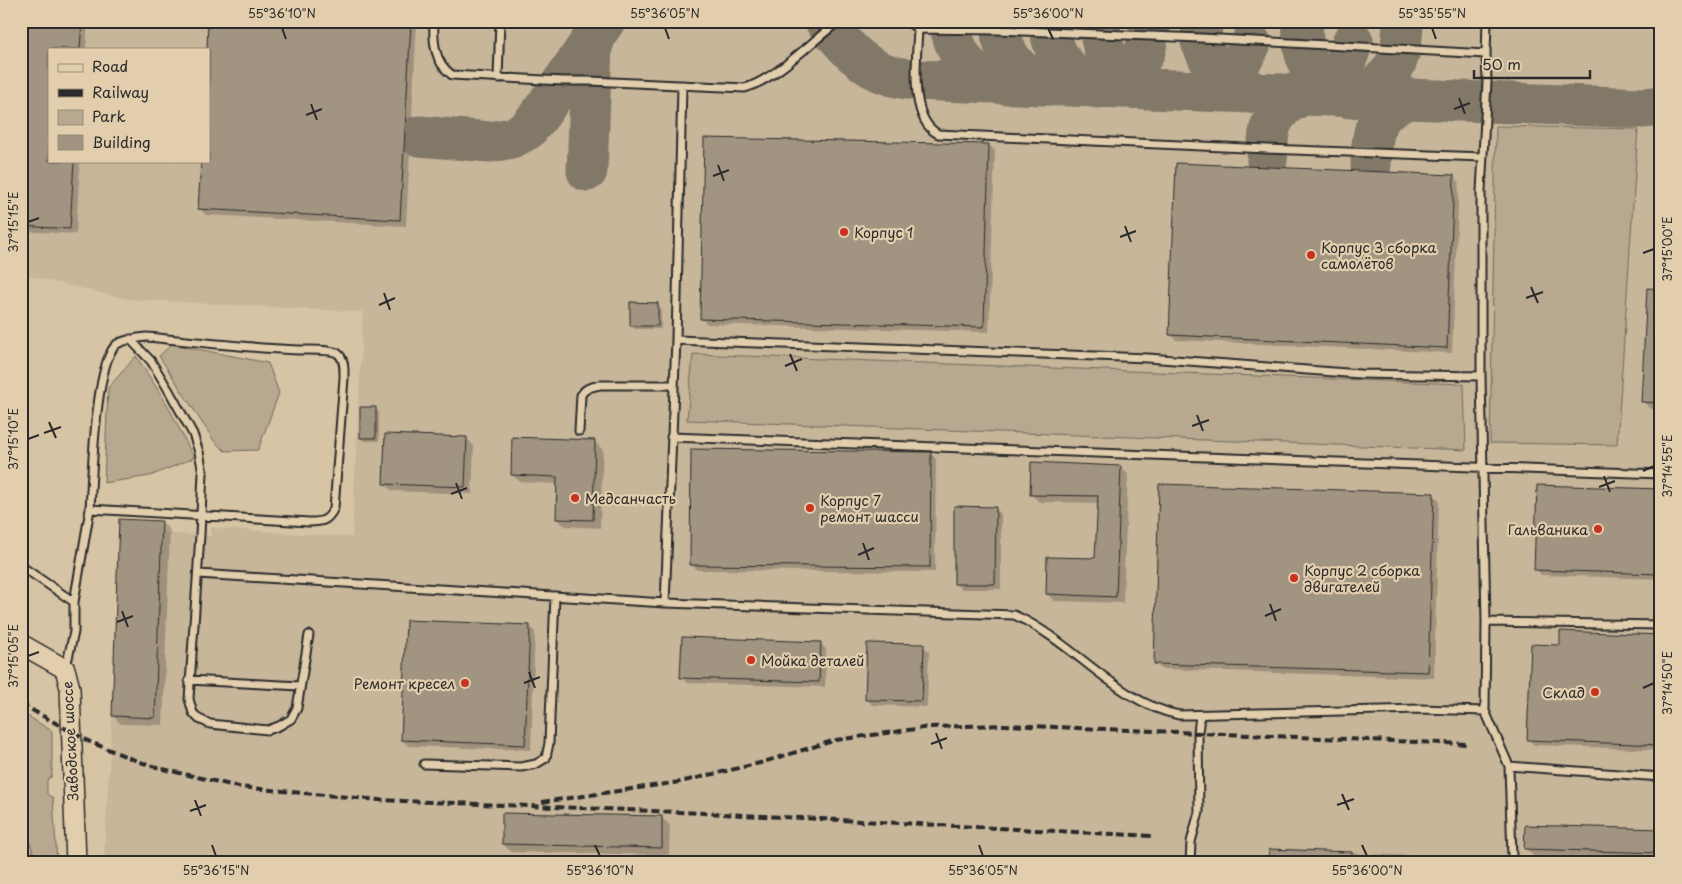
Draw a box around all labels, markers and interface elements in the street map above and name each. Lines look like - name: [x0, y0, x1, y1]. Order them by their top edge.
- text: 55°36'10"N: [248, 4, 316, 22]
- text: 55°36'05"N: [630, 4, 700, 22]
- text: 55°36'00"N: [1012, 4, 1084, 22]
- text: 55°35'55"N: [1398, 4, 1466, 22]
- legend: [48, 48, 210, 162]
- scale bar: [1474, 48, 1591, 80]
- text: 50 m: [1482, 52, 1521, 75]
- text: Road: [92, 54, 128, 77]
- text: Railway: [92, 80, 149, 103]
- text: Park: [92, 104, 126, 127]
- text: Building: [92, 130, 151, 153]
- text: 37°15'15"E: [4, 192, 22, 252]
- text: 37°15'00"E: [1658, 216, 1676, 282]
- place label: Корпус 1: [854, 222, 913, 243]
- marker: Корпус 1: [838, 226, 850, 238]
- place label: Корпус 3 сборка самолётов: [1321, 237, 1436, 274]
- marker: Корпус 3 сборка самолётов: [1305, 249, 1317, 261]
- text: 37°15'10"E: [4, 408, 22, 470]
- text: 37°14'55"E: [1658, 434, 1676, 498]
- place label: Медсанчасть: [585, 488, 676, 509]
- place label: Корпус 7 ремонт шасси: [820, 490, 919, 527]
- marker: Медсанчасть: [569, 492, 581, 504]
- marker: Корпус 7 ремонт шасси: [804, 502, 816, 514]
- place label: Гальваника: [1508, 519, 1588, 540]
- marker: Гальваника: [1592, 523, 1604, 535]
- place label: Корпус 2 сборка двигателей: [1304, 560, 1420, 597]
- marker: Корпус 2 сборка двигателей: [1288, 572, 1300, 584]
- text: 37°15'05"E: [4, 624, 22, 688]
- place label: Мойка деталей: [761, 650, 865, 671]
- text: 37°14'50"E: [1658, 651, 1676, 715]
- marker: Мойка деталей: [745, 654, 757, 666]
- place label: Ремонт кресел: [354, 673, 455, 694]
- marker: Ремонт кресел: [459, 677, 471, 689]
- street label: Заводское шоссе: [56, 681, 84, 801]
- place label: Склад: [1542, 682, 1585, 703]
- marker: Склад: [1589, 686, 1601, 698]
- text: 55°36'15"N: [183, 861, 249, 879]
- text: 55°36'10"N: [566, 861, 634, 879]
- text: 55°36'05"N: [948, 861, 1018, 879]
- text: 55°36'00"N: [1331, 861, 1403, 879]

